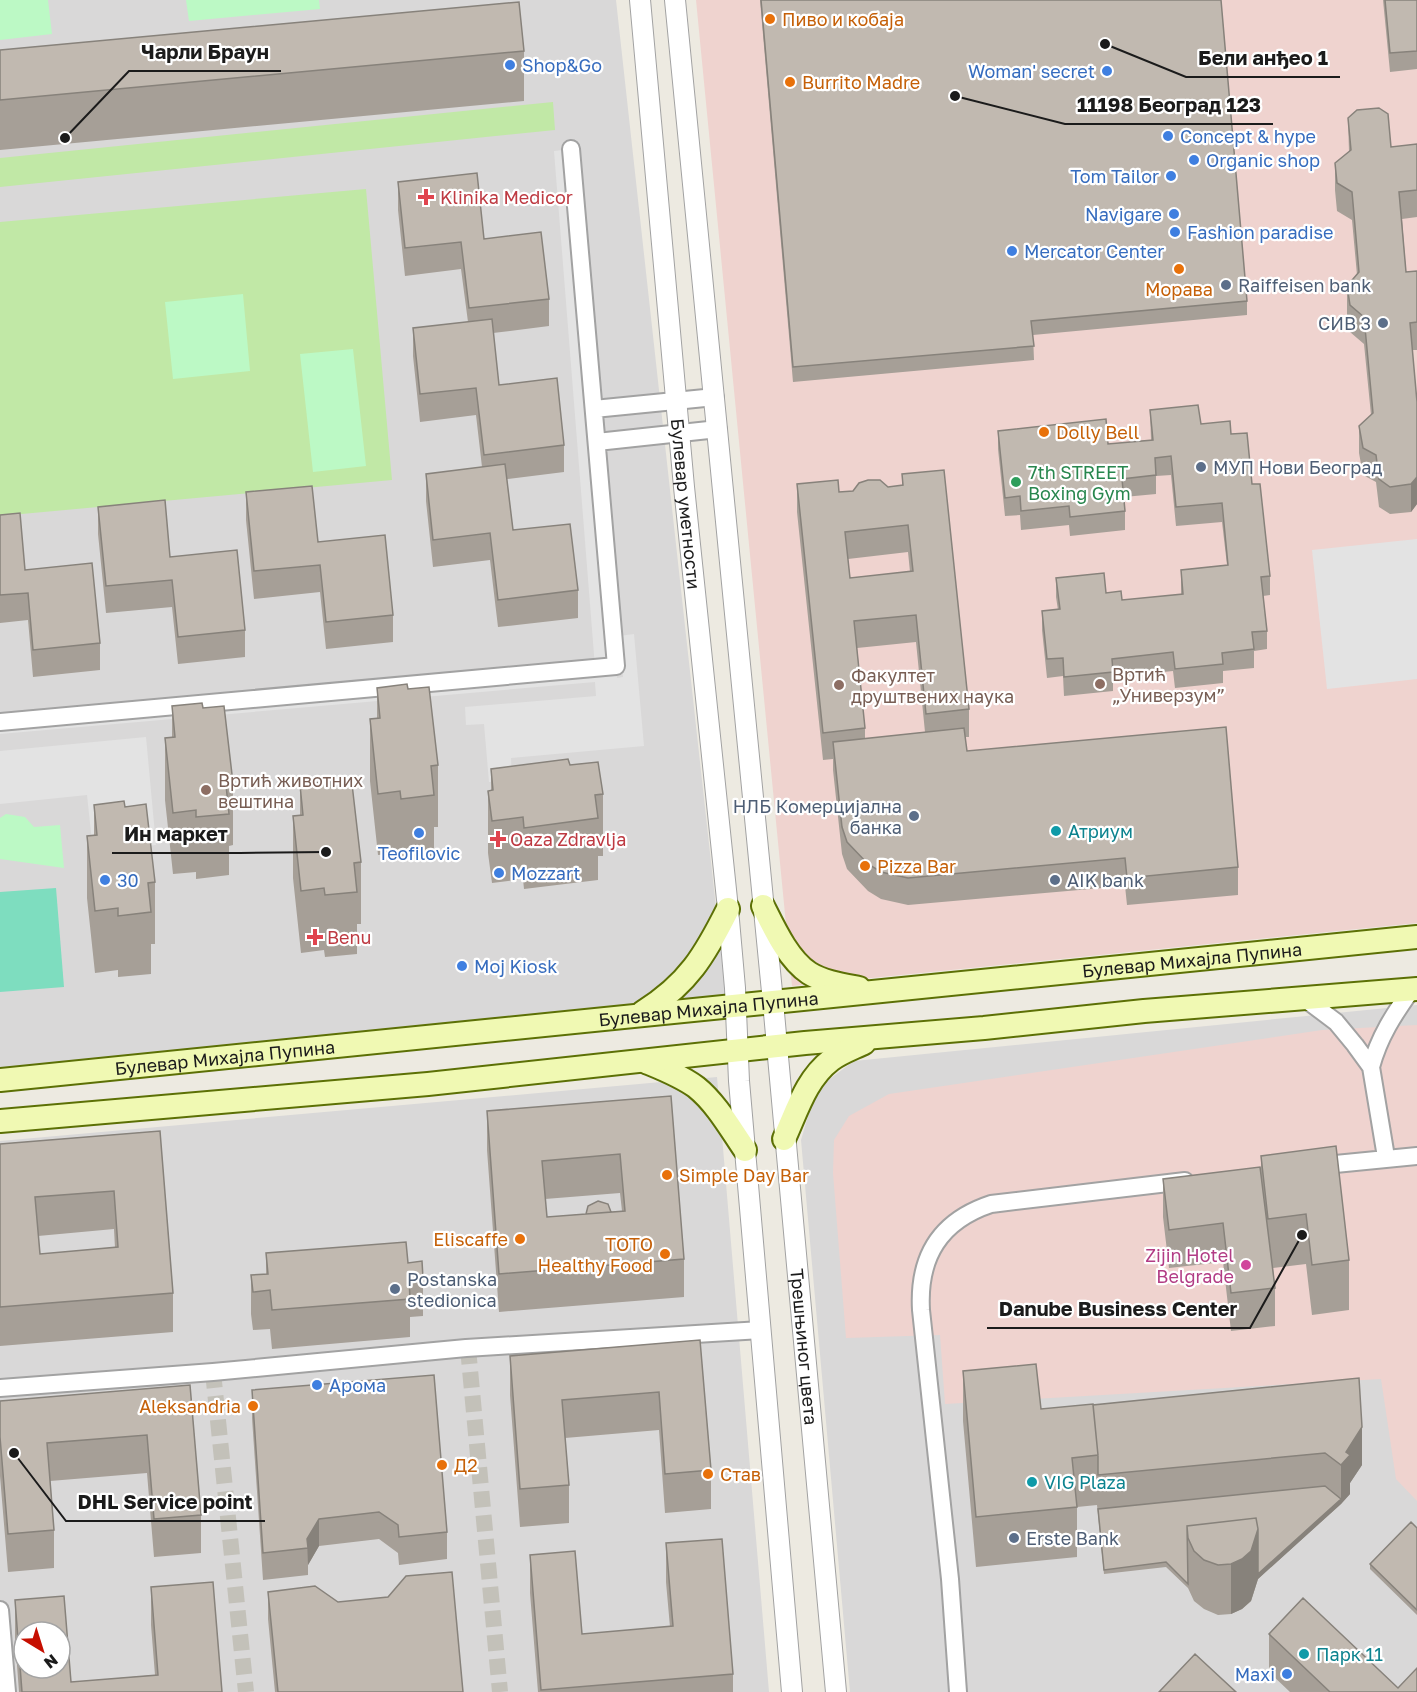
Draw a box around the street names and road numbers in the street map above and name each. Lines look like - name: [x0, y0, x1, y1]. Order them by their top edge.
- street label: Булевар уметности: [667, 417, 706, 590]
- street label: Булевар Михајла Пупина: [1081, 938, 1303, 982]
- street label: Булевар Михајла Пупина: [597, 986, 819, 1031]
- street label: Булевар Михајла Пупина: [114, 1035, 336, 1079]
- street label: Трешњиног цвета: [786, 1267, 823, 1426]

